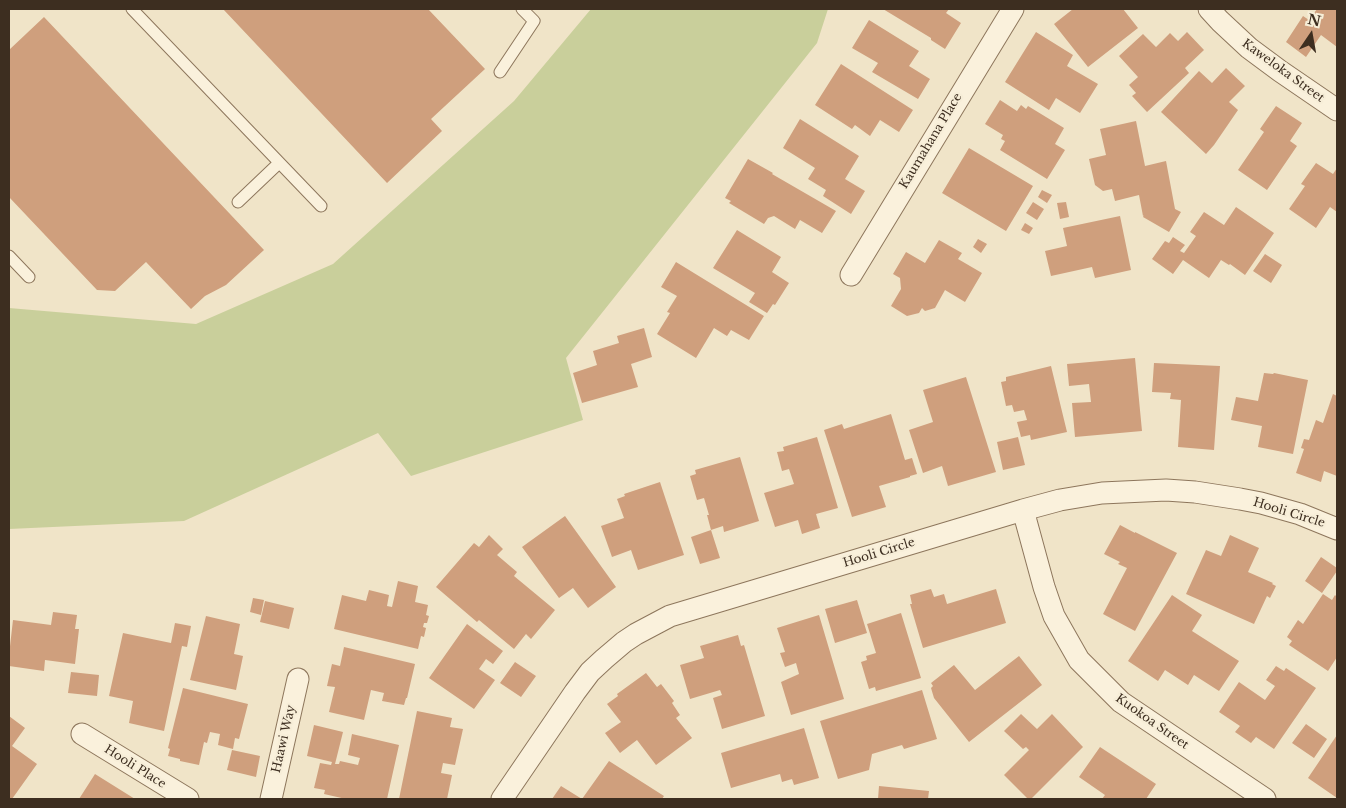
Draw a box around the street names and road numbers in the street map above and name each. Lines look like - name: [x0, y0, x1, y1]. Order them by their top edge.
- street label: Kaweloka Street: [1239, 36, 1327, 106]
- street label: Kaumahana Place: [897, 91, 965, 191]
- street label: Hooli Circle: [1251, 495, 1327, 531]
- street label: Hooli Circle: [841, 535, 917, 571]
- street label: Kuokoa Street: [1113, 691, 1191, 753]
- street label: Haawi Way: [269, 704, 299, 774]
- street label: Hooli Place: [101, 742, 169, 792]

